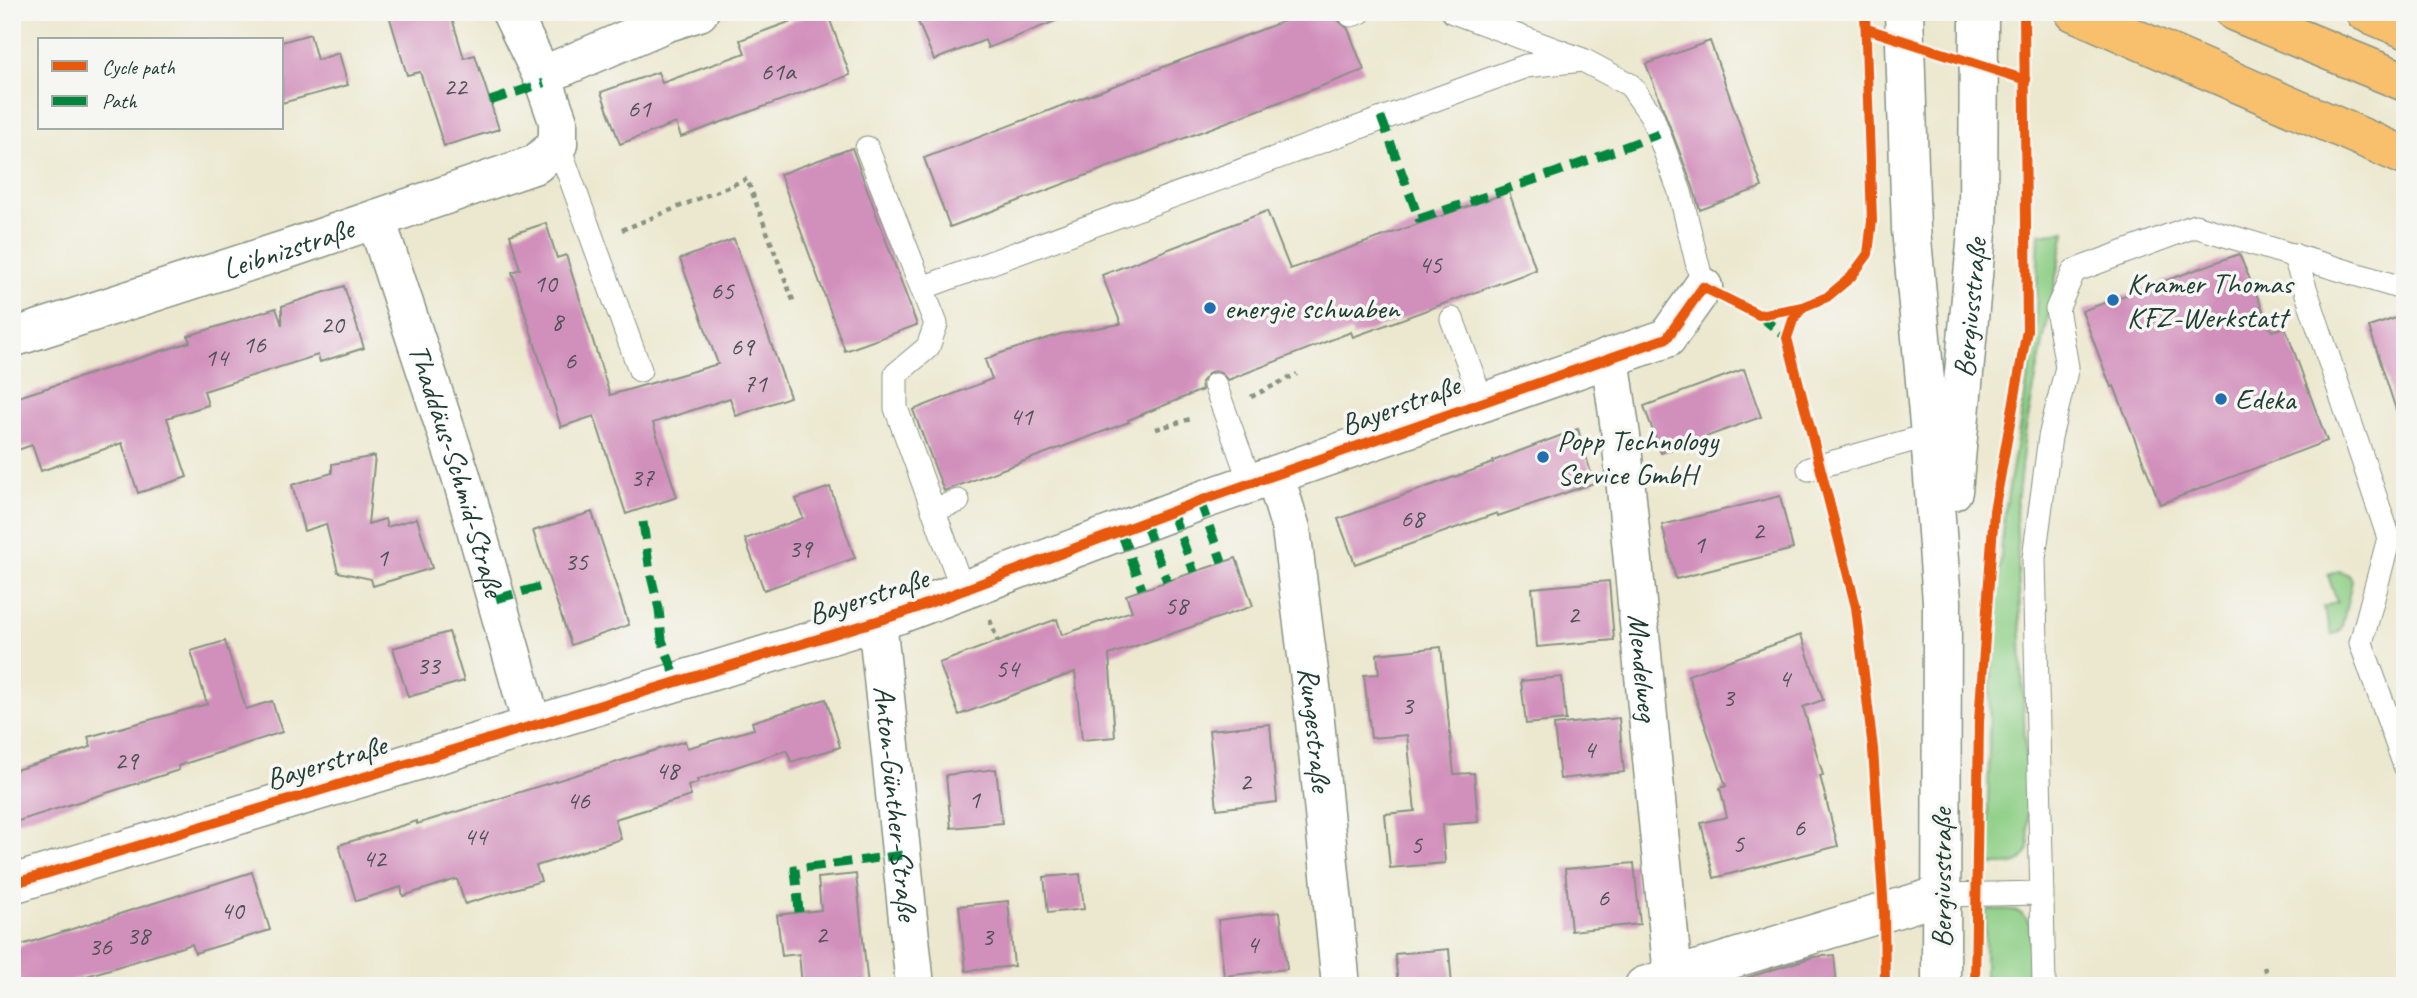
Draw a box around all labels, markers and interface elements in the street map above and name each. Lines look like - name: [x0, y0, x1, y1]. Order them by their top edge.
- legend: [38, 38, 284, 130]
- text: Cycle path: [102, 54, 175, 80]
- house number: 61a: [761, 55, 797, 88]
- house number: 22: [443, 70, 469, 103]
- text: Path: [102, 88, 138, 114]
- house number: 61: [627, 92, 652, 125]
- street label: Leibnizstraße: [218, 208, 360, 288]
- street label: Bergiusstraße: [1945, 234, 1996, 379]
- house number: 45: [1418, 248, 1443, 281]
- place label: Kramer Thomas KFZ-Werkstatt: [2127, 264, 2295, 336]
- house number: 10: [533, 267, 559, 300]
- house number: 65: [710, 274, 735, 307]
- place label: energie schwaben: [1224, 289, 1401, 327]
- marker: Kramer Thomas KFZ-Werkstatt: [2105, 292, 2121, 308]
- marker: energie schwaben: [1202, 300, 1218, 316]
- house number: 8: [551, 305, 565, 338]
- house number: 20: [320, 308, 346, 341]
- house number: 16: [242, 328, 267, 361]
- house number: 69: [730, 330, 756, 363]
- street label: Thaddäus-Schmid-Straße: [400, 339, 514, 603]
- house number: 14: [204, 341, 230, 374]
- house number: 6: [564, 344, 577, 377]
- street label: Bayerstraße: [1335, 365, 1467, 444]
- house number: 71: [743, 367, 768, 400]
- place label: Edeka: [2235, 380, 2297, 418]
- marker: Edeka: [2213, 391, 2229, 407]
- house number: 41: [1009, 400, 1034, 433]
- place label: Popp Technology Service GmbH: [1557, 421, 1720, 493]
- marker: Popp Technology Service GmbH: [1535, 449, 1551, 465]
- house number: 37: [630, 461, 655, 494]
- house number: 68: [1400, 502, 1426, 535]
- house number: 2: [1752, 514, 1766, 547]
- house number: 1: [1693, 528, 1706, 561]
- house number: 39: [788, 532, 814, 565]
- house number: 1: [376, 541, 389, 574]
- house number: 35: [564, 545, 589, 578]
- street label: Bayerstraße: [803, 558, 935, 633]
- house number: 58: [1164, 589, 1190, 622]
- house number: 2: [1567, 598, 1581, 631]
- street label: Mendelweg: [1619, 612, 1667, 725]
- house number: 33: [416, 649, 442, 682]
- house number: 54: [995, 652, 1021, 685]
- house number: 4: [1778, 662, 1792, 695]
- street label: Rungestraße: [1290, 665, 1341, 796]
- house number: 3: [1722, 681, 1736, 714]
- street label: Anton-Günther-Straße: [865, 684, 927, 925]
- house number: 3: [1401, 689, 1415, 722]
- street label: Bayerstraße: [261, 725, 393, 798]
- house number: 4: [1583, 733, 1597, 766]
- house number: 29: [114, 744, 140, 777]
- house number: 48: [655, 754, 681, 787]
- house number: 2: [1239, 765, 1253, 798]
- house number: 1: [968, 783, 981, 816]
- house number: 46: [566, 784, 591, 817]
- street label: Bergiusstraße: [1922, 806, 1960, 948]
- house number: 6: [1793, 811, 1806, 844]
- house number: 44: [463, 820, 489, 853]
- house number: 5: [1732, 827, 1745, 860]
- house number: 5: [1410, 828, 1423, 861]
- house number: 42: [362, 842, 388, 875]
- house number: 6: [1597, 881, 1610, 914]
- house number: 40: [220, 894, 246, 927]
- house number: 2: [815, 918, 829, 951]
- house number: 38: [126, 919, 152, 952]
- house number: 3: [981, 920, 995, 953]
- house number: 4: [1246, 928, 1260, 961]
- house number: 36: [88, 930, 113, 963]

